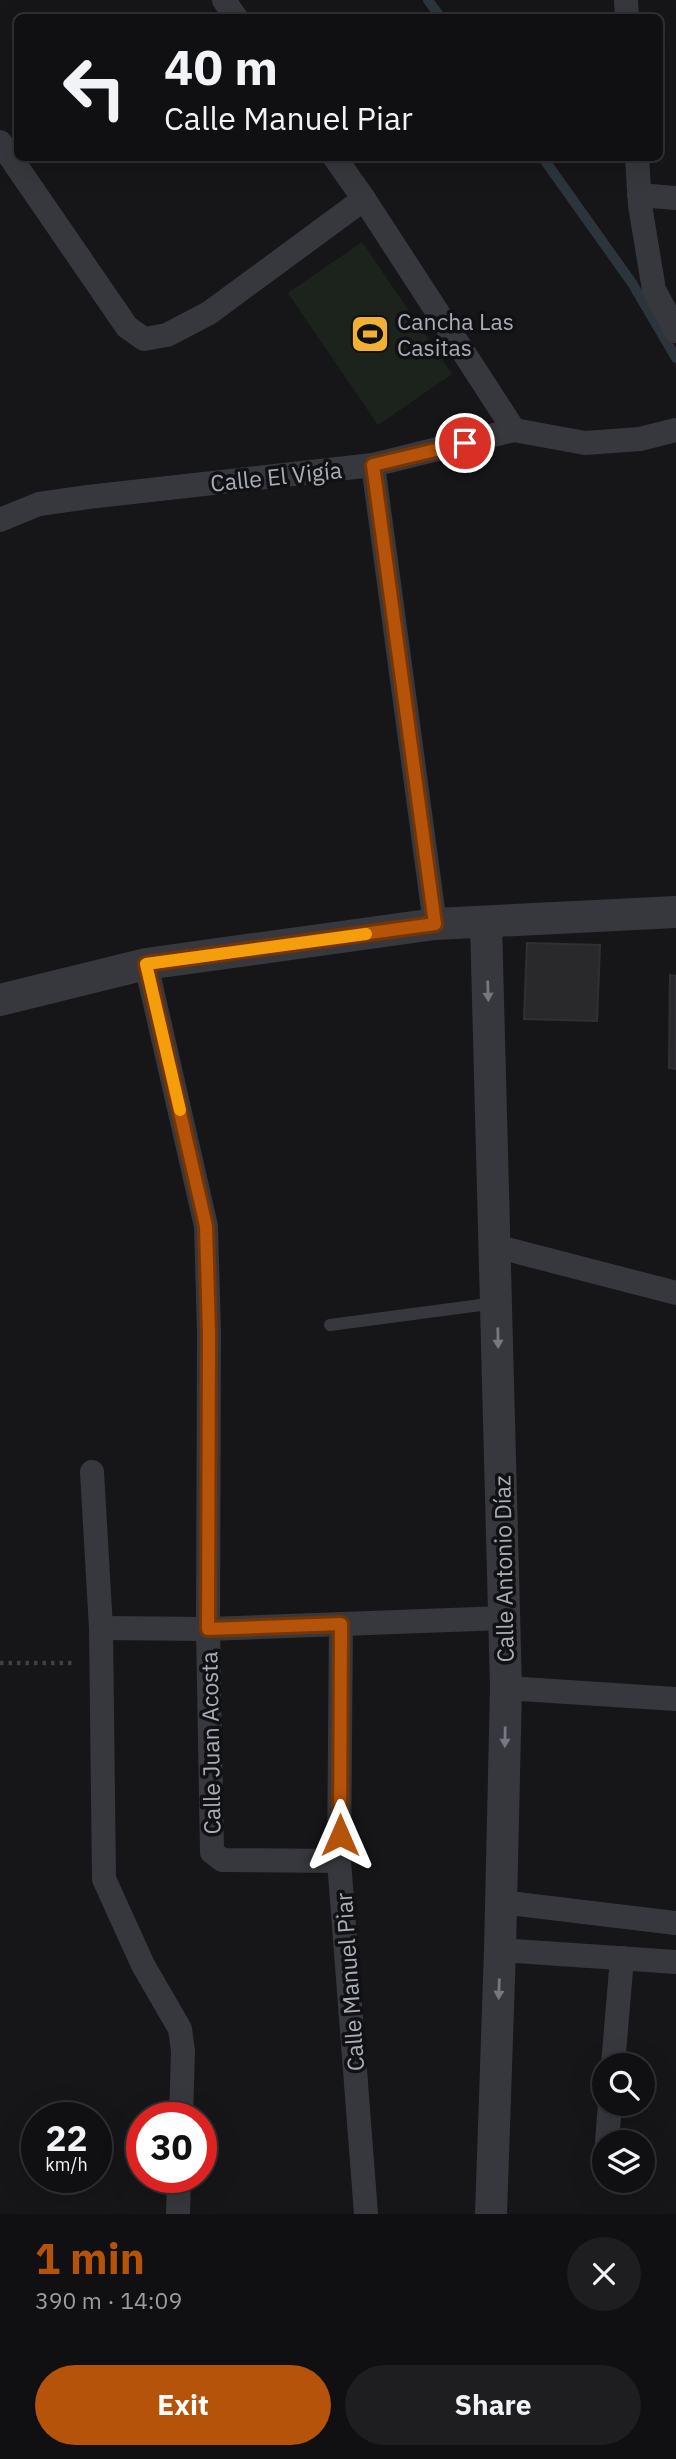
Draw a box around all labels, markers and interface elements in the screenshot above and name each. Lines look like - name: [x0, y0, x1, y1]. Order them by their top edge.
- text: 40 m: [164, 35, 278, 98]
- icon: left: [49, 42, 140, 133]
- text: Calle Manuel Piar: [164, 97, 413, 139]
- place label: Cancha Las Casitas: [397, 306, 514, 362]
- sports icon: Cancha Las Casitas: [349, 313, 391, 355]
- pin: [435, 413, 495, 473]
- icon: arrive: [446, 424, 484, 462]
- street label: Calle El Vigía: [209, 454, 343, 498]
- one-way arrow: [483, 980, 494, 1002]
- one-way arrow: [492, 1328, 503, 1350]
- street label: Calle Antonio Díaz: [486, 1475, 520, 1663]
- street label: Calle Juan Acosta: [193, 1651, 227, 1835]
- one-way arrow: [499, 1726, 510, 1748]
- position arrow: [303, 1798, 377, 1872]
- street label: Calle Manuel Piar: [328, 1891, 370, 2072]
- one-way arrow: [493, 1978, 505, 2000]
- map controls: [592, 2053, 655, 2193]
- button: search: [592, 2053, 655, 2116]
- speed limit sign: 30: [126, 2102, 217, 2193]
- text: 22: [45, 2115, 88, 2161]
- button: layers: [592, 2130, 655, 2193]
- text: km/h: [45, 2153, 88, 2176]
- text: 1 min: [35, 2231, 145, 2286]
- button: close: [567, 2237, 641, 2311]
- text: 390 m · 14:09: [35, 2285, 182, 2315]
- button: Exit: [35, 2365, 331, 2445]
- button: Share: [345, 2365, 641, 2445]

